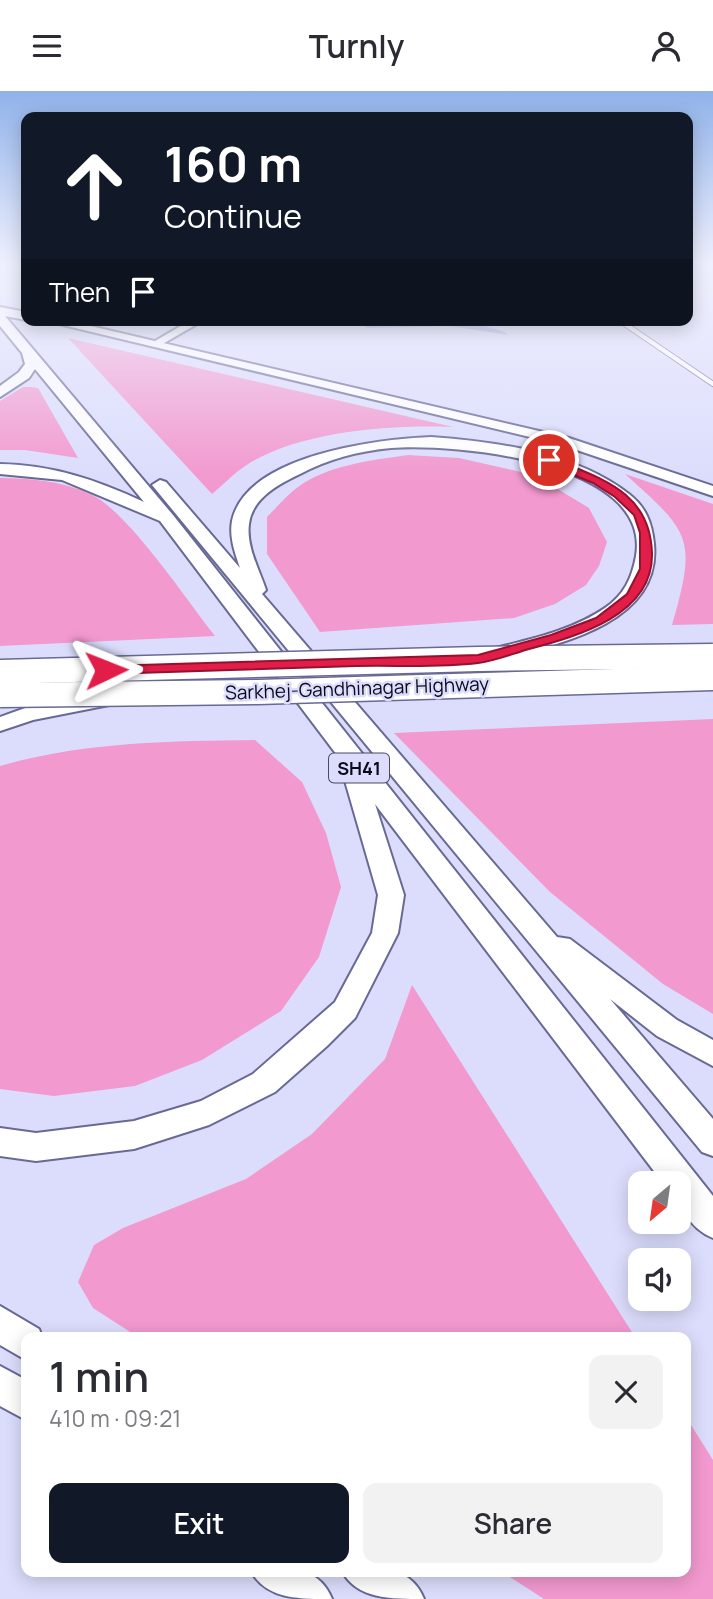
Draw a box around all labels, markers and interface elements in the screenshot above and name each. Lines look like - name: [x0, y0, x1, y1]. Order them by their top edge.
- text: Turnly: [309, 24, 404, 68]
- icon: menu: [28, 27, 66, 65]
- icon: person: [647, 27, 685, 65]
- text: 160 m: [164, 130, 302, 197]
- icon: ahead: [49, 140, 140, 231]
- text: Continue: [164, 194, 302, 238]
- icon: arrive: [124, 273, 162, 311]
- text: Then: [49, 274, 110, 310]
- pin: [519, 430, 579, 490]
- icon: arrive: [530, 441, 568, 479]
- position arrow: [69, 633, 143, 707]
- street label: Sarkhej-Gandhinagar Highway: [225, 670, 489, 706]
- road number: SH41: [329, 753, 389, 783]
- north arrow: [628, 1171, 691, 1234]
- map controls: [628, 1171, 691, 1311]
- button: sound: [628, 1248, 691, 1311]
- text: 1 min: [49, 1347, 149, 1405]
- button: close: [589, 1355, 663, 1429]
- text: 410 m · 09:21: [49, 1402, 181, 1434]
- button: Exit: [49, 1483, 349, 1563]
- button: Share: [363, 1483, 663, 1563]

